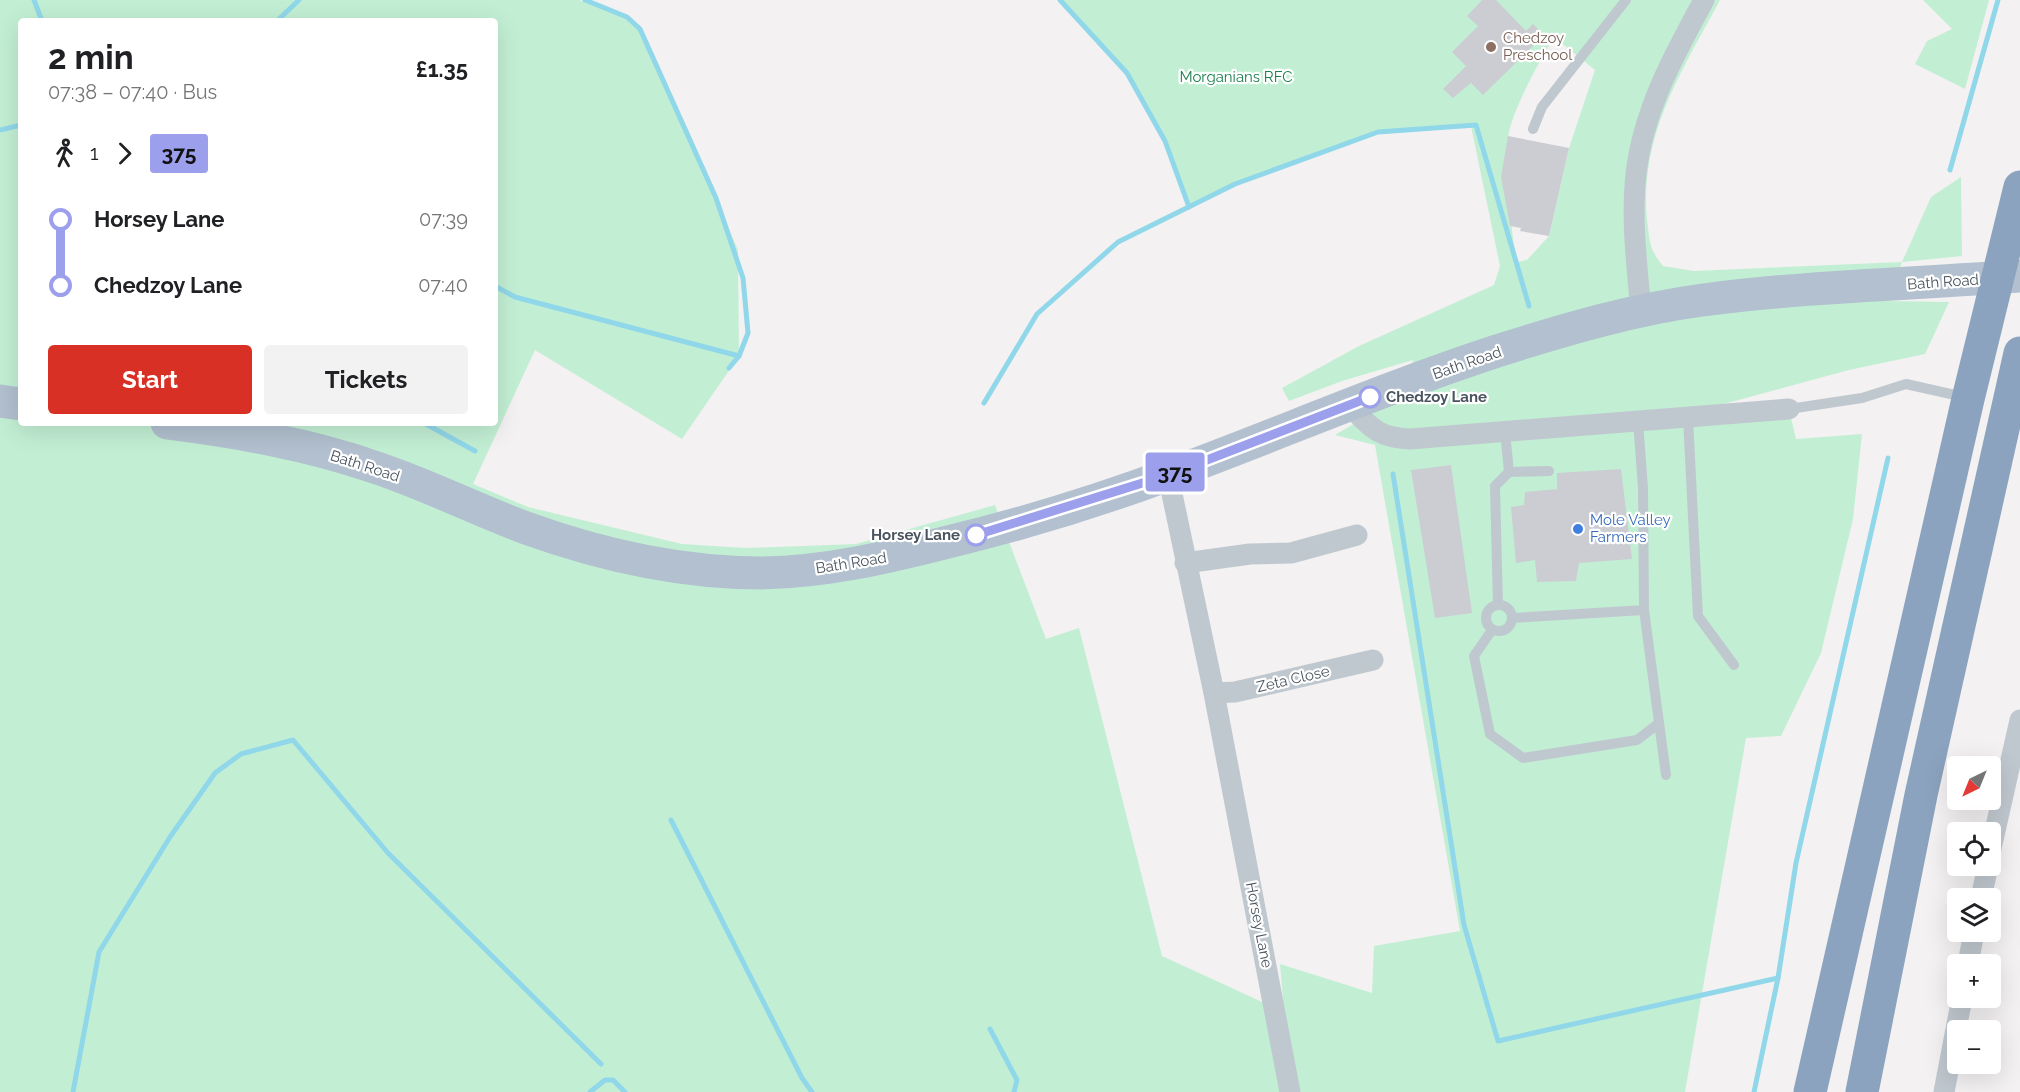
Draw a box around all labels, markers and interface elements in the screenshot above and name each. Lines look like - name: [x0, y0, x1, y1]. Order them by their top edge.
- place label: Chedzoy Preschool: [1503, 29, 1573, 64]
- text: 2 min: [48, 38, 134, 77]
- marker: Chedzoy Preschool: [1484, 40, 1498, 54]
- text: £1.35: [416, 56, 468, 82]
- park label: Morganians RFC: [1179, 68, 1293, 86]
- text: 07:38 – 07:40 · Bus: [48, 80, 217, 104]
- icon: walk: [48, 137, 81, 170]
- icon: forward: [108, 137, 141, 170]
- text: 1: [90, 141, 99, 165]
- text: 375: [162, 141, 196, 166]
- text: Horsey Lane: [94, 206, 224, 232]
- text: 07:39: [419, 207, 468, 231]
- street label: Bath Road: [1907, 271, 1979, 293]
- text: Chedzoy Lane: [94, 272, 242, 298]
- text: 07:40: [418, 273, 468, 297]
- street label: Bath Road: [1430, 343, 1504, 383]
- button: Start: [48, 345, 252, 414]
- button: Tickets: [264, 345, 468, 414]
- marker: Chedzoy Lane: [1359, 386, 1381, 408]
- place label: Chedzoy Lane: [1386, 388, 1487, 406]
- street label: Bath Road: [328, 446, 402, 486]
- line badge: 375: [1140, 452, 1210, 492]
- text: 375: [1158, 460, 1192, 485]
- place label: Mole Valley Farmers: [1590, 511, 1671, 546]
- marker: Mole Valley Farmers: [1571, 522, 1585, 536]
- marker: Horsey Lane: [965, 524, 987, 546]
- place label: Horsey Lane: [871, 526, 960, 544]
- street label: Bath Road: [814, 549, 888, 577]
- street label: Zeta Close: [1255, 662, 1331, 696]
- north arrow: [1947, 756, 2001, 810]
- map controls: [1947, 756, 2001, 1074]
- button: locate: [1947, 822, 2001, 876]
- street label: Horsey Lane: [1242, 881, 1276, 970]
- button: layers: [1947, 888, 2001, 942]
- button: +: [1947, 954, 2001, 1008]
- button: −: [1947, 1020, 2001, 1074]

